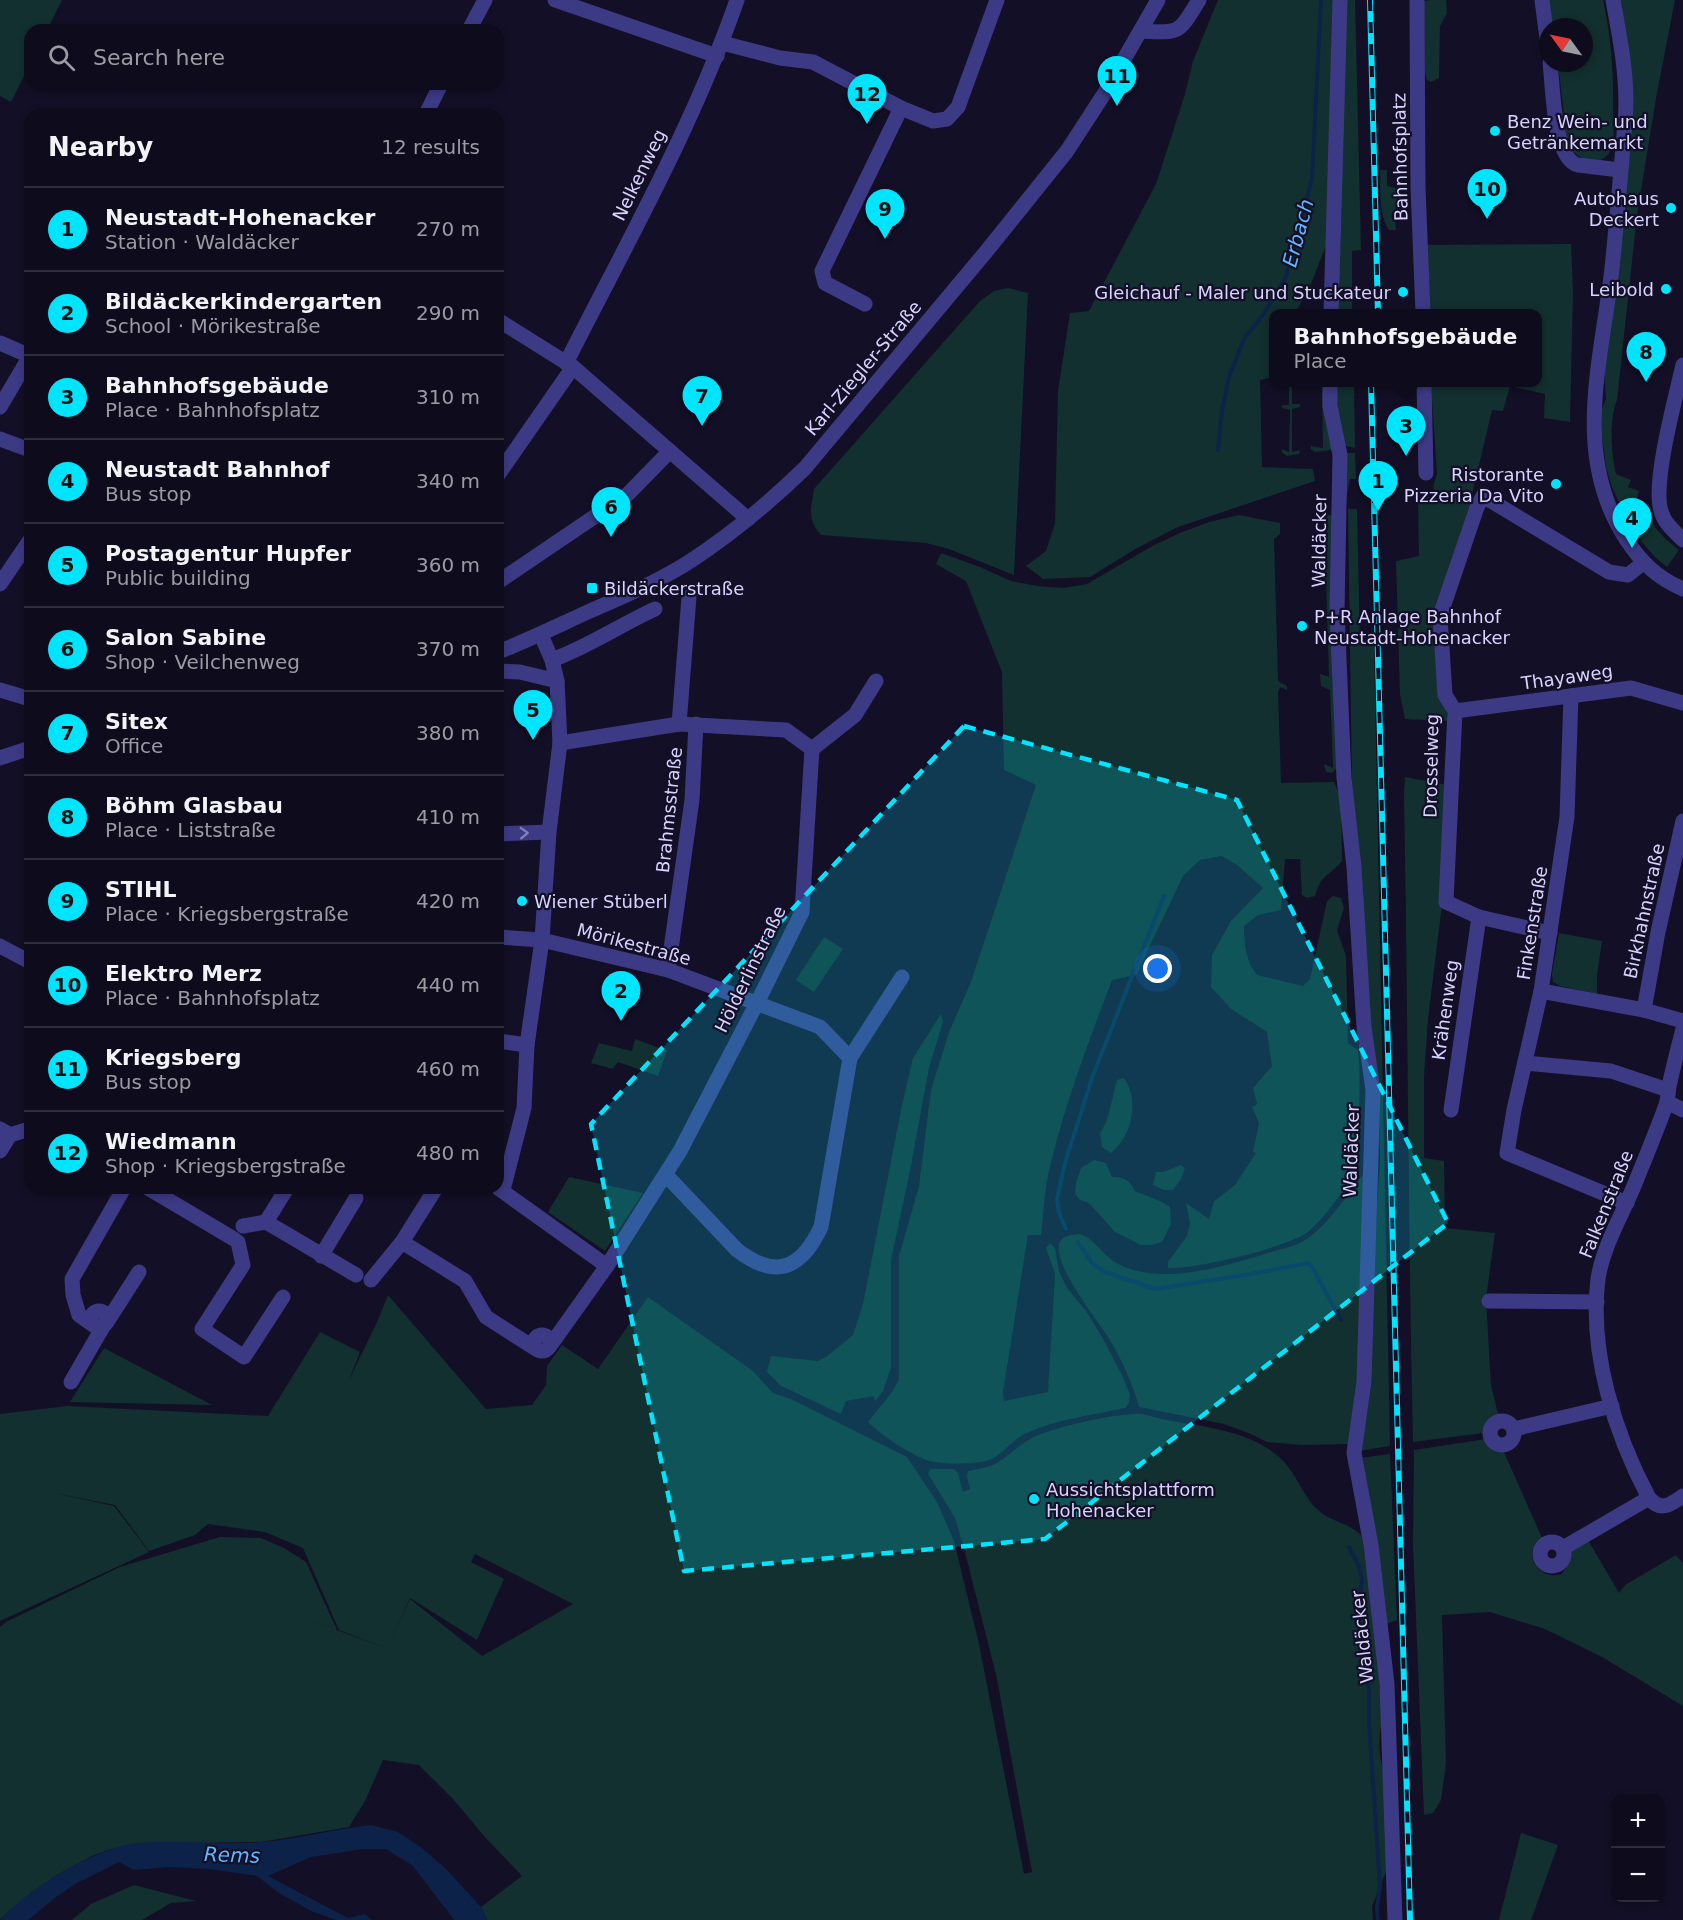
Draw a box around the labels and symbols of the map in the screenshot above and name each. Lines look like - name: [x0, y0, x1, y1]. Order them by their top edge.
- north arrow: [1539, 18, 1593, 72]
- pin: 11: [1098, 57, 1136, 106]
- pin: 12: [848, 74, 886, 124]
- street label: Bahnhofsplatz: [1388, 93, 1412, 221]
- place label: Benz Wein- und Getränkemarkt: [1507, 111, 1648, 153]
- marker: Benz Wein- und Getränkemarkt: [1488, 124, 1502, 138]
- street label: Nelkenweg: [608, 126, 670, 224]
- pin: 10: [1468, 170, 1506, 219]
- place label: Autohaus Deckert: [1574, 188, 1659, 230]
- pin: 9: [866, 190, 904, 239]
- water label: Erbach: [1277, 196, 1319, 270]
- marker: Autohaus Deckert: [1664, 201, 1678, 215]
- place label: Leibold: [1589, 279, 1654, 300]
- place label: Gleichauf - Maler und Stuckateur: [1094, 282, 1392, 303]
- marker: Leibold: [1659, 282, 1673, 296]
- marker: Gleichauf - Maler und Stuckateur: [1396, 285, 1410, 299]
- street label: Karl-Ziegler-Straße: [801, 296, 925, 440]
- pin: 8: [1626, 332, 1666, 382]
- pin: 7: [682, 376, 722, 426]
- pin: 3: [1386, 406, 1426, 456]
- pin: 1: [1358, 462, 1398, 511]
- place label: Ristorante Pizzeria Da Vito: [1404, 464, 1544, 506]
- marker: Ristorante Pizzeria Da Vito: [1549, 477, 1563, 491]
- pin: 6: [592, 488, 630, 537]
- street label: Waldäcker: [1308, 494, 1330, 588]
- pin: 4: [1612, 498, 1652, 548]
- place label: Bildäckerstraße: [604, 578, 744, 599]
- marker: Bildäckerstraße: [585, 581, 599, 595]
- place label: P+R Anlage Bahnhof Neustadt-Hohenacker: [1314, 606, 1511, 648]
- marker: P+R Anlage Bahnhof Neustadt-Hohenacker: [1295, 619, 1309, 633]
- street label: Thayaweg: [1519, 660, 1614, 694]
- pin: 5: [514, 690, 552, 740]
- street label: Drosselweg: [1420, 714, 1442, 818]
- street label: Brahmsstraße: [652, 746, 686, 874]
- one-way arrow: [519, 827, 528, 840]
- street label: Birkhahnstraße: [1619, 841, 1669, 981]
- street label: Finkenstraße: [1513, 865, 1551, 981]
- place label: Wiener Stüberl: [534, 891, 668, 912]
- marker: Wiener Stüberl: [515, 894, 529, 908]
- street label: Hölderlinstraße: [710, 902, 790, 1036]
- street label: Mörikestraße: [575, 919, 693, 969]
- your location: [1143, 954, 1172, 983]
- street label: Krähenweg: [1428, 958, 1462, 1062]
- pin: 2: [602, 972, 640, 1021]
- street label: Waldäcker: [1339, 1103, 1363, 1198]
- street label: Falkenstraße: [1575, 1147, 1637, 1261]
- place label: Aussichtsplattform Hohenacker: [1046, 1479, 1215, 1521]
- marker: Aussichtsplattform Hohenacker: [1027, 1492, 1041, 1506]
- street label: Waldäcker: [1347, 1589, 1377, 1684]
- water label: Rems: [204, 1842, 260, 1868]

